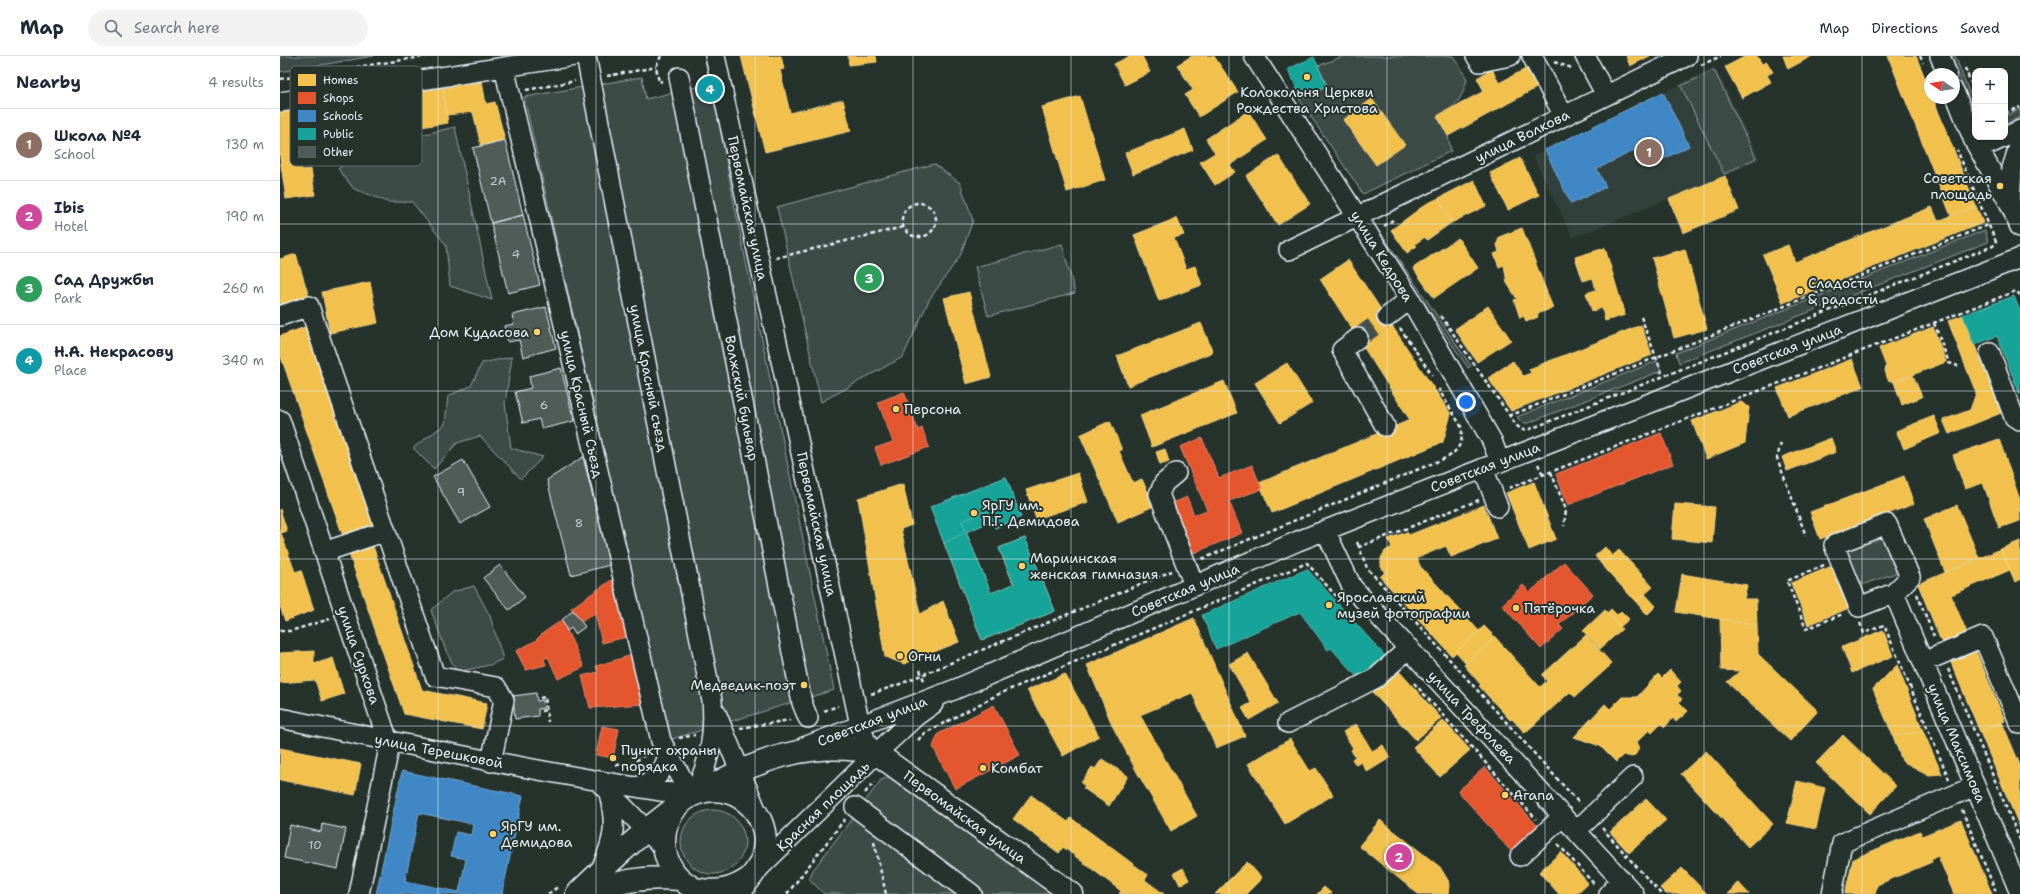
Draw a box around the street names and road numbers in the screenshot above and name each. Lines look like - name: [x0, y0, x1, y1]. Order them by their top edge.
- street label: улица Волкова: [1472, 105, 1573, 167]
- street label: Первомайская улица: [724, 134, 772, 282]
- street label: улица Кедрова: [1347, 207, 1417, 305]
- street label: улица Красный съезд: [626, 303, 672, 453]
- street label: Советская улица: [1730, 320, 1845, 378]
- street label: улица Красный Съезд: [556, 328, 608, 480]
- street label: Волжский бульвар: [721, 334, 763, 462]
- street label: Советская улица: [1428, 438, 1543, 496]
- street label: Первомайская улица: [793, 450, 841, 598]
- street label: Советская улица: [1128, 559, 1242, 621]
- street label: улица Суркова: [334, 603, 384, 707]
- street label: улица Трефолева: [1424, 667, 1520, 768]
- street label: улица Максимова: [1924, 681, 1990, 806]
- street label: Советская улица: [815, 692, 930, 750]
- street label: улица Терешковой: [373, 730, 505, 772]
- street label: Красная площадь: [773, 757, 873, 855]
- street label: Первомайская улица: [900, 767, 1030, 868]

